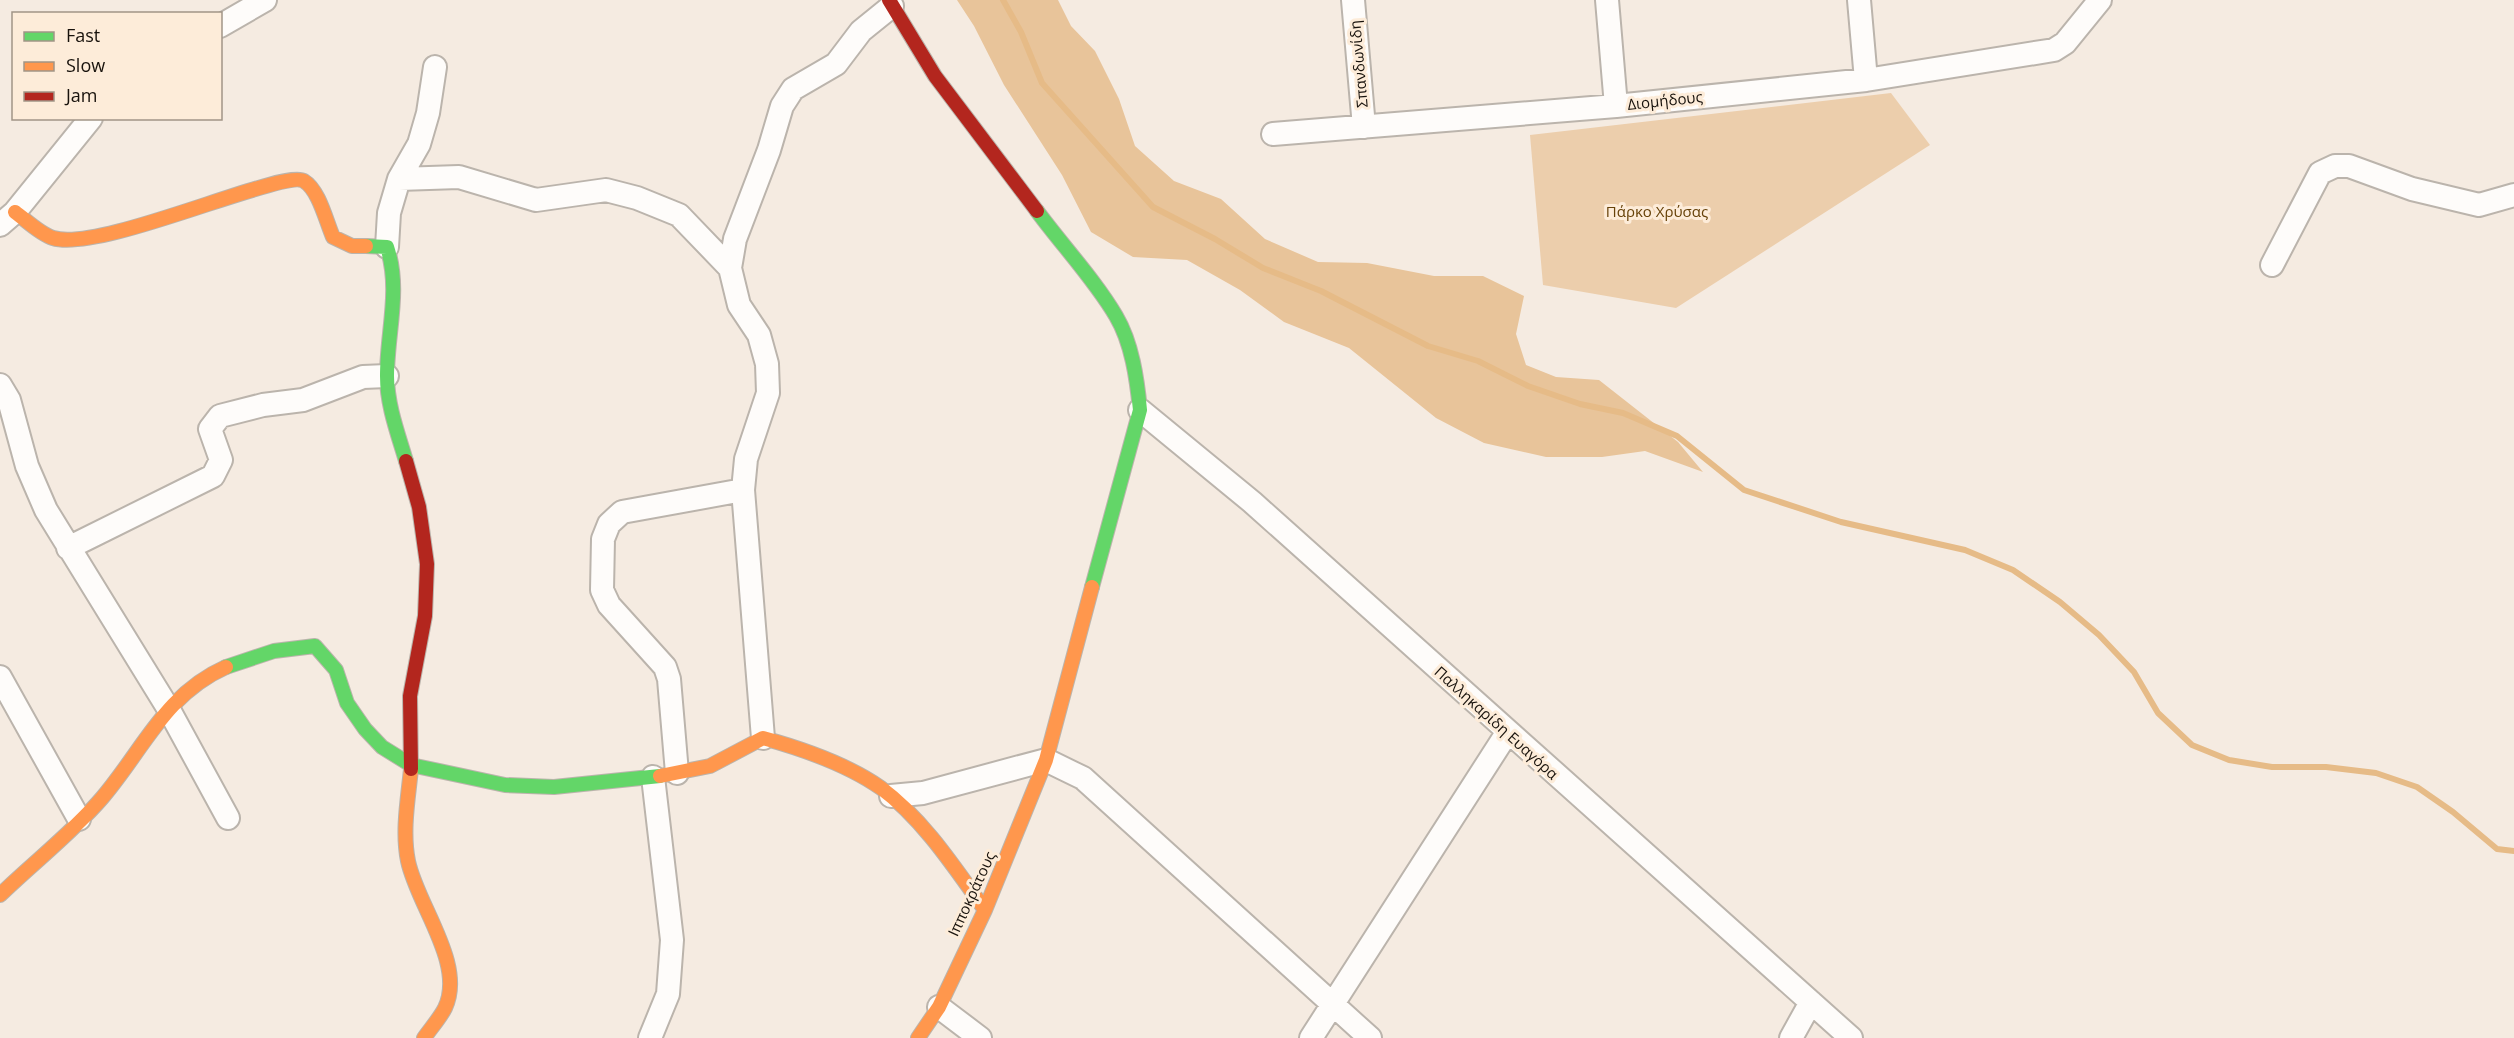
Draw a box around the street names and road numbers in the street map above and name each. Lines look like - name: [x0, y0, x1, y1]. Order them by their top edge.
- street label: Σπανδωνίδη: [1344, 20, 1372, 109]
- street label: Διομήδους: [1626, 86, 1704, 114]
- street label: Παλληκαρίδη Ευαγόρα: [1430, 661, 1563, 783]
- street label: Ιπποκράτους: [943, 848, 999, 939]

